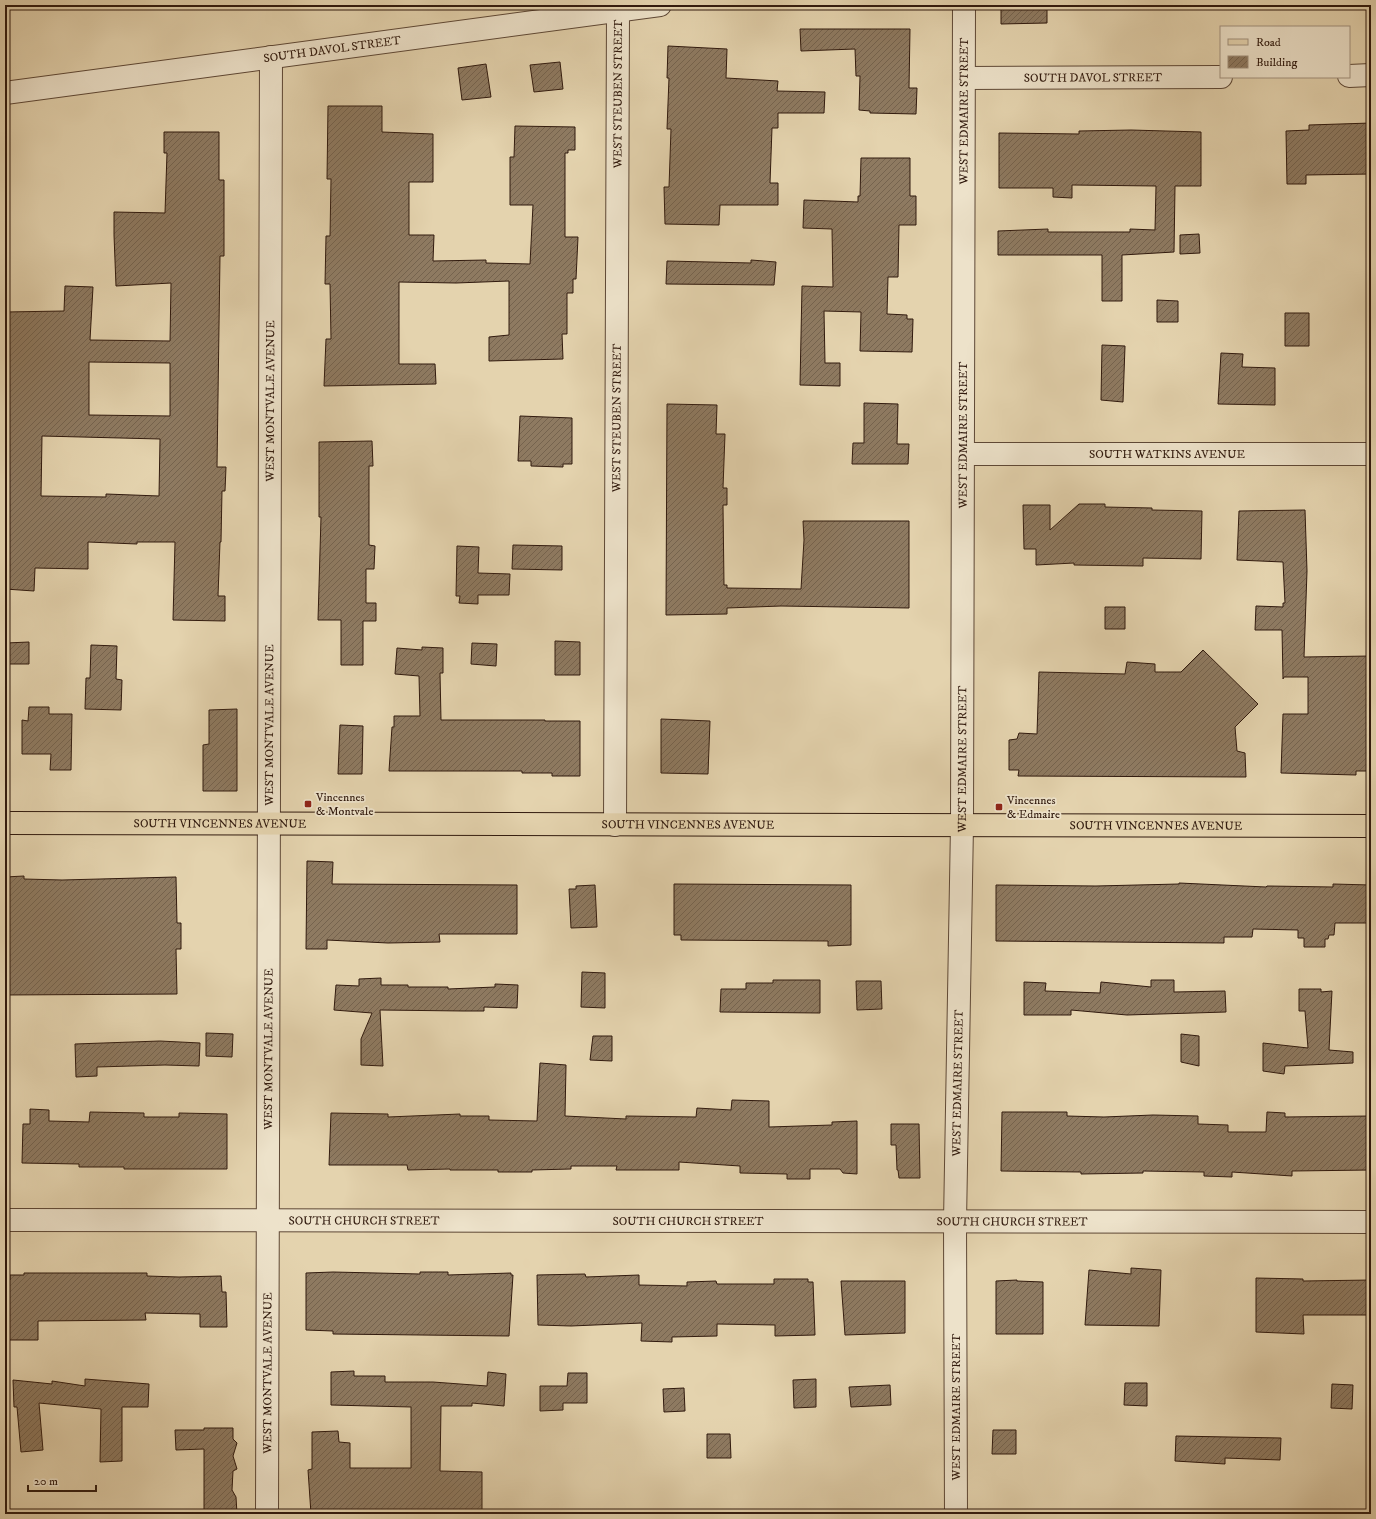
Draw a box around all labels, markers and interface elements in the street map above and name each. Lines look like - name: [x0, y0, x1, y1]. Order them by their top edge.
- street label: WEST STEUBEN STREET: [610, 20, 626, 169]
- legend: [1220, 26, 1350, 78]
- street label: SOUTH DAVOL STREET: [263, 33, 402, 66]
- text: Road: [1256, 35, 1281, 50]
- street label: WEST EDMAIRE STREET: [957, 38, 972, 186]
- text: Building: [1256, 55, 1297, 70]
- street label: SOUTH DAVOL STREET: [1024, 70, 1162, 86]
- street label: WEST MONTVALE AVENUE: [263, 320, 278, 483]
- street label: WEST STEUBEN STREET: [609, 344, 625, 493]
- street label: WEST EDMAIRE STREET: [956, 362, 971, 510]
- street label: SOUTH WATKINS AVENUE: [1089, 447, 1245, 462]
- street label: WEST MONTVALE AVENUE: [262, 644, 277, 807]
- street label: WEST EDMAIRE STREET: [955, 686, 970, 834]
- place label: Vincennes & Montvale: [315, 790, 373, 819]
- place label: Vincennes & Edmaire: [1006, 793, 1060, 822]
- marker: Vincennes & Montvale: [303, 799, 313, 809]
- marker: Vincennes & Edmaire: [994, 802, 1004, 812]
- street label: SOUTH VINCENNES AVENUE: [134, 816, 307, 832]
- street label: SOUTH VINCENNES AVENUE: [602, 817, 775, 833]
- street label: SOUTH VINCENNES AVENUE: [1070, 818, 1243, 834]
- street label: WEST MONTVALE AVENUE: [261, 968, 276, 1131]
- street label: WEST EDMAIRE STREET: [949, 1009, 967, 1158]
- street label: SOUTH CHURCH STREET: [288, 1213, 440, 1229]
- street label: SOUTH CHURCH STREET: [612, 1214, 764, 1229]
- street label: SOUTH CHURCH STREET: [936, 1214, 1088, 1230]
- street label: WEST MONTVALE AVENUE: [260, 1292, 276, 1455]
- street label: WEST EDMAIRE STREET: [949, 1334, 964, 1481]
- scale bar: [28, 1467, 96, 1493]
- text: 20 m: [34, 1474, 58, 1489]

